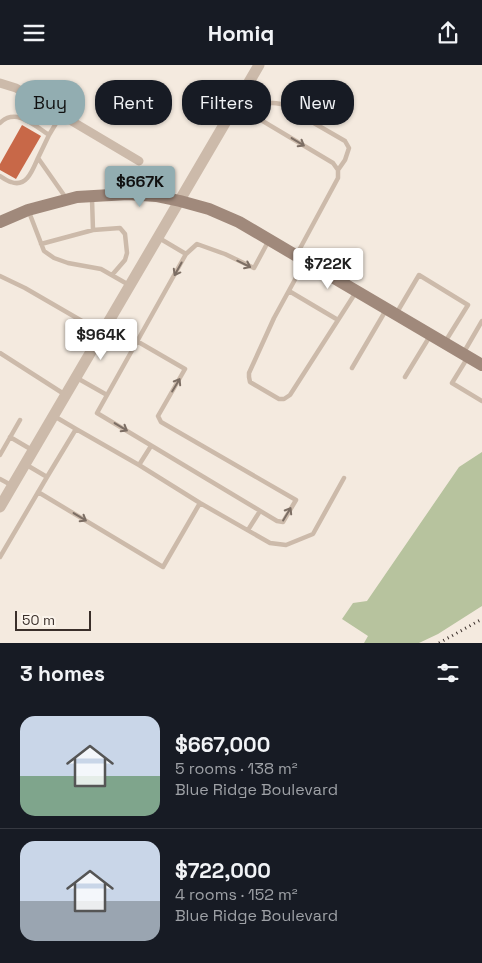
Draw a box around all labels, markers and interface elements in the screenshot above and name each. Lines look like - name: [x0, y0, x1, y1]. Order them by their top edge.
- icon: menu: [20, 19, 48, 47]
- text: Homiq: [208, 19, 274, 47]
- icon: share: [434, 19, 462, 47]
- chip: Buy: [15, 80, 85, 125]
- chip: Rent: [95, 80, 172, 125]
- chip: Filters: [182, 80, 271, 125]
- chip: New: [281, 80, 354, 125]
- one-way arrow: [290, 137, 304, 147]
- pin: $667K: [105, 165, 175, 208]
- text: $667K: [116, 171, 164, 192]
- pin: $722K: [293, 247, 363, 290]
- text: $722K: [304, 253, 352, 274]
- one-way arrow: [237, 259, 252, 269]
- one-way arrow: [173, 261, 183, 276]
- pin: $964K: [66, 319, 136, 361]
- text: $964K: [76, 324, 126, 345]
- one-way arrow: [172, 378, 182, 392]
- one-way arrow: [113, 423, 127, 433]
- one-way arrow: [283, 507, 293, 521]
- one-way arrow: [73, 512, 87, 522]
- scale bar: [15, 608, 91, 631]
- text: 50 m: [22, 611, 55, 629]
- icon: filters: [434, 659, 462, 687]
- text: 3 homes: [20, 660, 105, 687]
- text: $667,000: [175, 731, 270, 758]
- icon: home: [60, 736, 120, 796]
- text: 5 rooms · 138 m²: [175, 758, 298, 779]
- text: Blue Ridge Boulevard: [175, 779, 338, 800]
- text: $722,000: [175, 857, 271, 884]
- icon: home: [60, 861, 120, 921]
- text: 4 rooms · 152 m²: [175, 884, 298, 905]
- text: Blue Ridge Boulevard: [175, 905, 338, 926]

